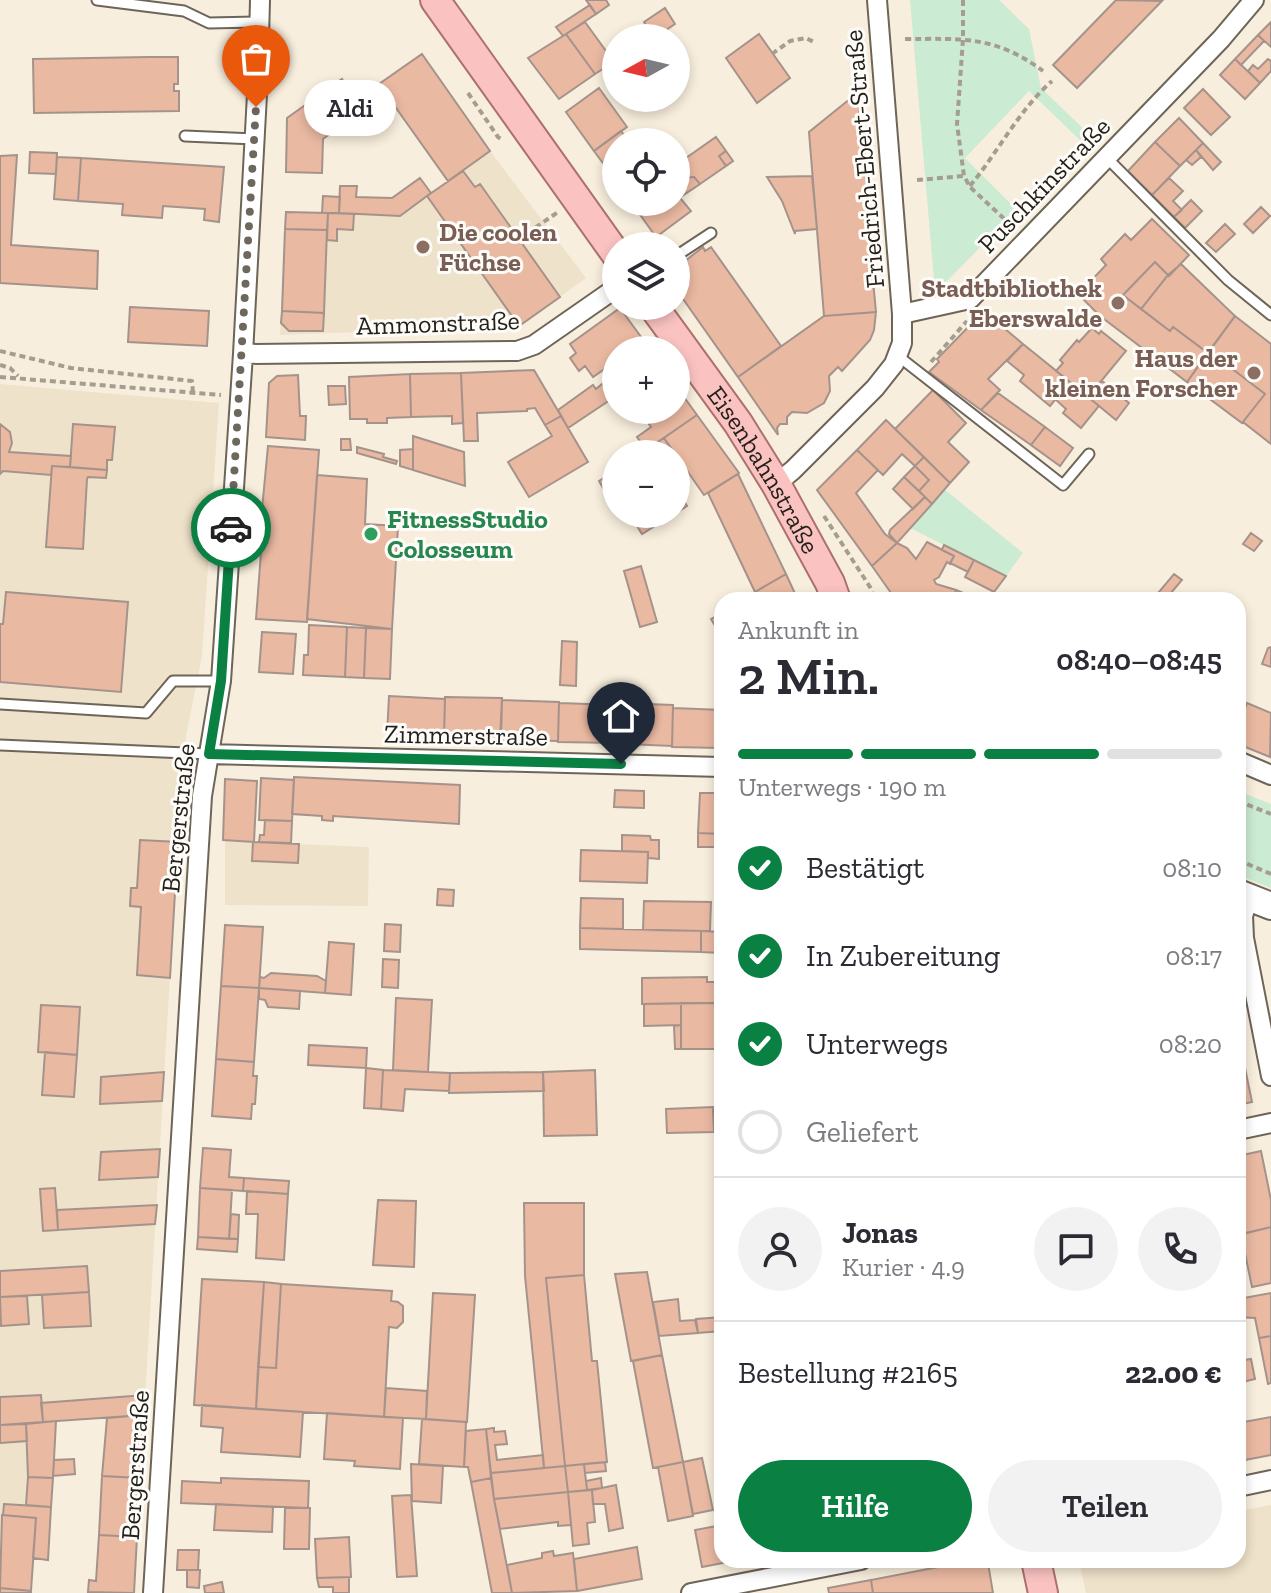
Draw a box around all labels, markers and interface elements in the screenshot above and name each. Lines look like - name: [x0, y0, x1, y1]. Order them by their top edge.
- north arrow: [602, 24, 690, 112]
- map controls: [602, 24, 690, 528]
- pin: [222, 25, 290, 107]
- street label: Friedrich-Ebert-Straße: [837, 28, 891, 290]
- icon: bag: [234, 37, 278, 81]
- callout: Aldi: [304, 79, 396, 135]
- text: Aldi: [327, 92, 373, 124]
- street label: Puschkinstraße: [971, 110, 1117, 260]
- button: locate: [602, 128, 690, 216]
- place label: Die coolen Füchse: [439, 216, 558, 278]
- button: layers: [602, 232, 690, 320]
- marker: Die coolen Füchse: [414, 238, 432, 256]
- place label: Stadtbibliothek Eberswalde: [921, 272, 1103, 334]
- marker: Stadtbibliothek Eberswalde: [1109, 294, 1127, 312]
- street label: Ammonstraße: [356, 304, 520, 342]
- button: +: [602, 336, 690, 424]
- place label: Haus der kleinen Forscher: [1045, 342, 1238, 404]
- marker: Haus der kleinen Forscher: [1245, 364, 1263, 382]
- street label: Eisenbahnstraße: [700, 380, 827, 559]
- button: −: [602, 440, 690, 528]
- courier: [191, 488, 271, 568]
- place label: FitnessStudio Colosseum: [387, 503, 548, 565]
- icon: car: [209, 506, 253, 550]
- marker: FitnessStudio Colosseum: [362, 525, 380, 543]
- text: Ankunft in: [738, 614, 859, 646]
- text: 08:40–08:45: [1056, 642, 1222, 678]
- text: 2 Min.: [738, 645, 879, 707]
- pin: [587, 682, 655, 764]
- icon: home: [599, 694, 643, 738]
- street label: Zimmerstraße: [384, 718, 548, 752]
- street label: Bergerstraße: [154, 742, 202, 894]
- text: Unterwegs · 190 m: [738, 771, 946, 803]
- icon: check: [738, 846, 782, 890]
- text: Bestätigt: [806, 850, 924, 886]
- text: 08:10: [1162, 852, 1222, 884]
- icon: check: [738, 934, 782, 978]
- text: In Zubereitung: [806, 938, 1000, 974]
- text: 08:17: [1165, 940, 1222, 972]
- icon: check: [738, 1022, 782, 1066]
- text: Unterwegs: [806, 1026, 948, 1062]
- text: 08:20: [1159, 1028, 1222, 1060]
- text: Geliefert: [806, 1114, 919, 1150]
- button: person: [738, 1207, 822, 1291]
- button: chat: [1034, 1207, 1118, 1291]
- button: phone: [1138, 1207, 1222, 1291]
- text: Jonas: [842, 1215, 918, 1251]
- text: Kurier · 4.9: [842, 1251, 965, 1283]
- text: Bestellung #2165: [738, 1355, 958, 1391]
- text: 22.00 €: [1125, 1355, 1222, 1391]
- street label: Bergerstraße: [114, 1389, 156, 1541]
- button: Hilfe: [738, 1460, 972, 1552]
- button: Teilen: [988, 1460, 1222, 1552]

